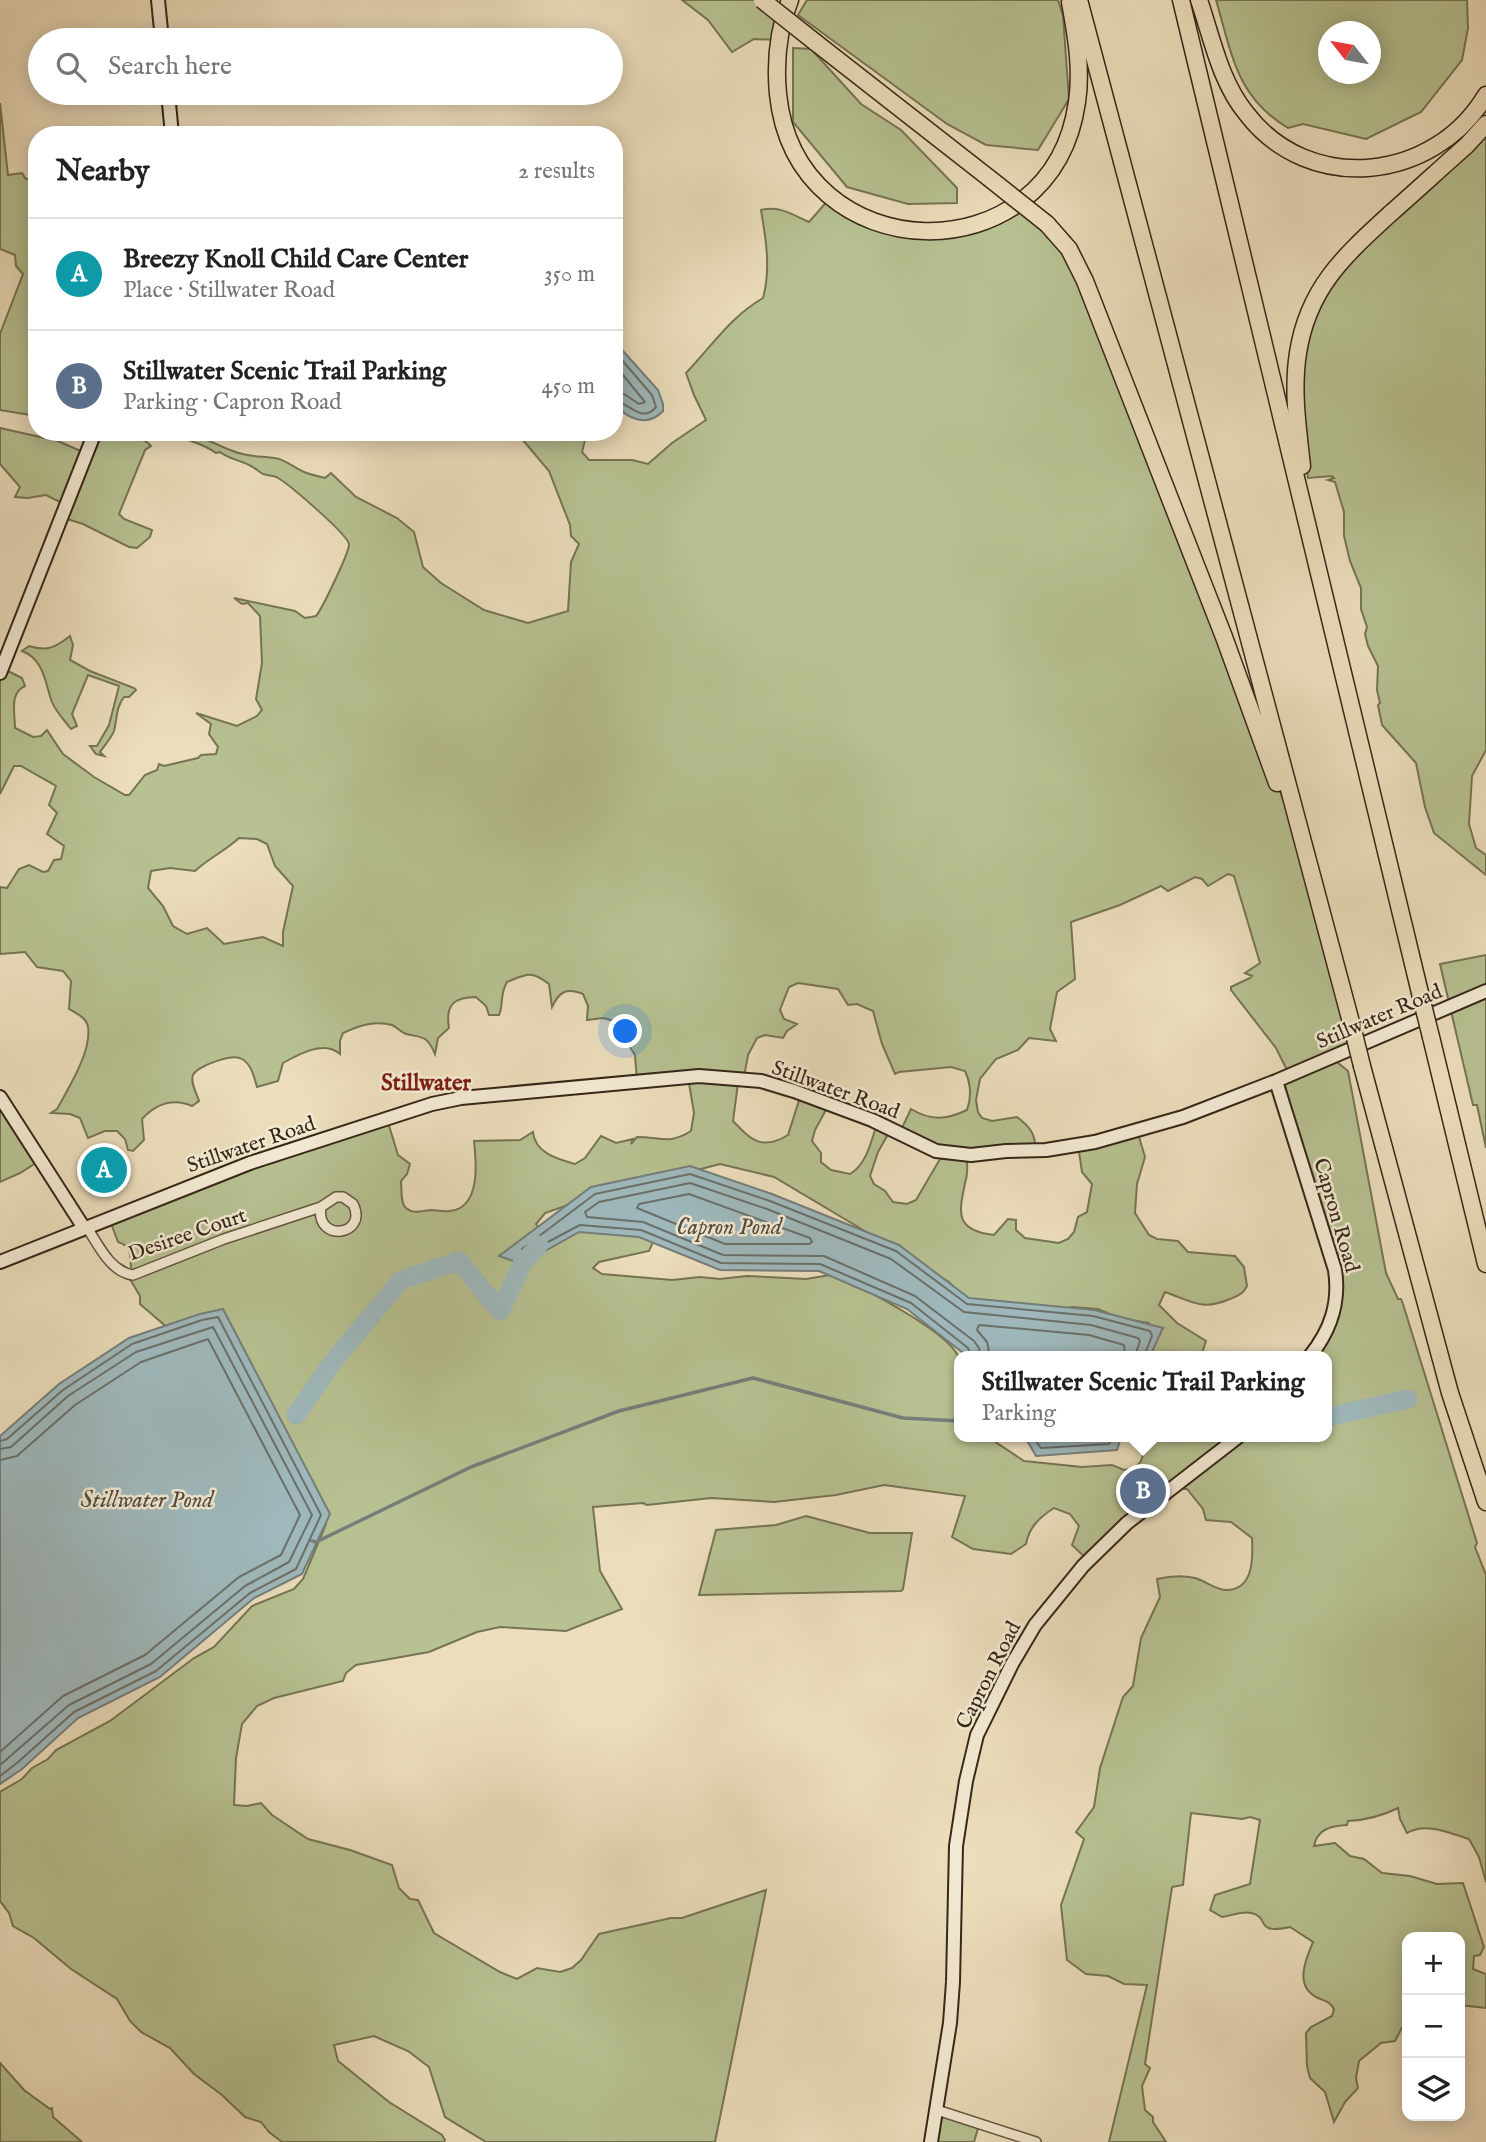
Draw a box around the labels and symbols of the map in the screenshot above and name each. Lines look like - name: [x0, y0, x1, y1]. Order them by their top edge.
- north arrow: [1318, 21, 1381, 84]
- street label: Stillwater Road: [1313, 978, 1447, 1056]
- your location: [608, 1014, 642, 1048]
- street label: Stillwater Road: [768, 1055, 904, 1126]
- district label: Stillwater: [381, 1069, 472, 1098]
- street label: Stillwater Road: [184, 1111, 320, 1180]
- pin: A: [81, 1144, 127, 1196]
- street label: Capron Road: [1306, 1155, 1365, 1276]
- street label: Desiree Court: [125, 1203, 250, 1268]
- water label: Capron Pond: [676, 1213, 784, 1242]
- pin: B: [1120, 1465, 1166, 1517]
- water label: Stillwater Pond: [81, 1486, 216, 1515]
- street label: Capron Road: [951, 1616, 1028, 1734]

